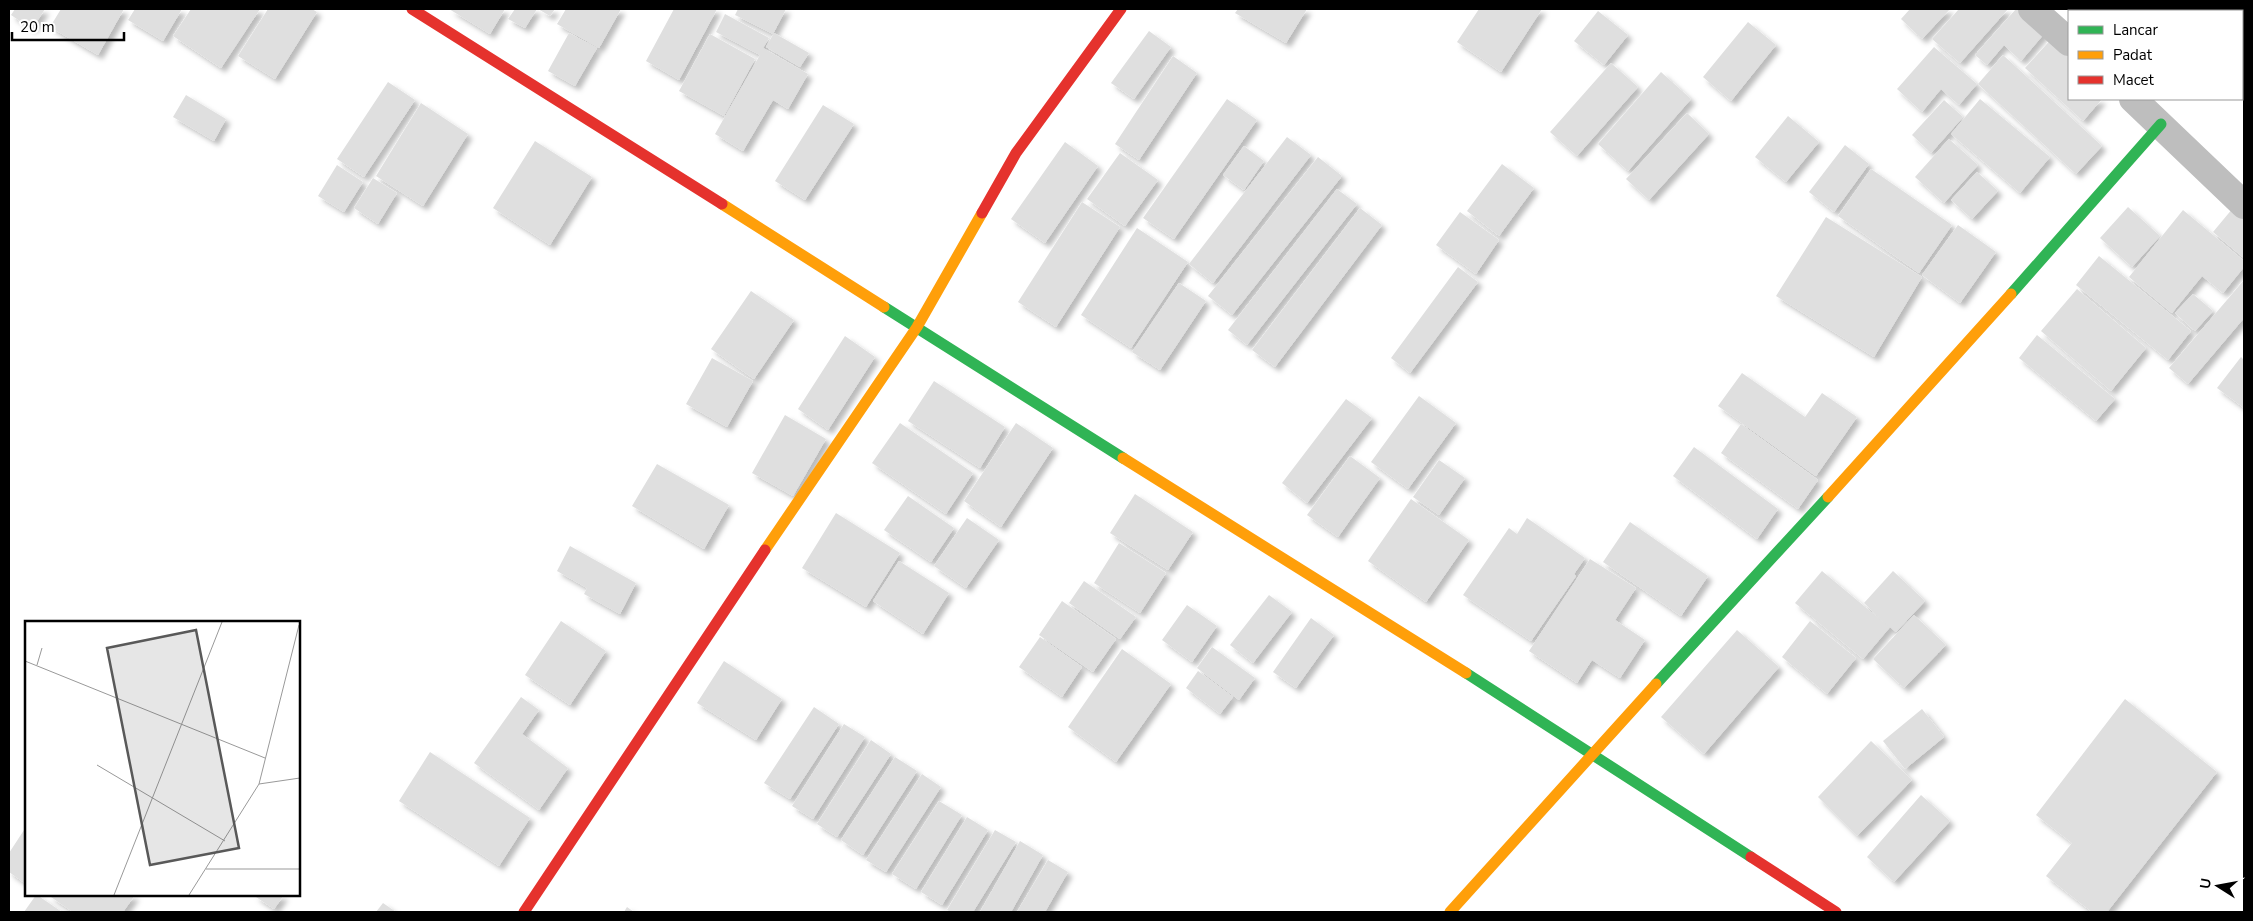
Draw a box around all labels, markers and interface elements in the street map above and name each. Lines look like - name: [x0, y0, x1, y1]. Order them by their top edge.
- scale bar: [12, 10, 125, 42]
- legend: [2068, 10, 2243, 100]
- text: 20 m: [20, 17, 55, 37]
- text: Lancar: [2113, 20, 2158, 40]
- text: Padat: [2113, 45, 2153, 65]
- text: Macet: [2113, 70, 2155, 90]
- inset map: [25, 621, 300, 896]
- north arrow: [2193, 861, 2243, 911]
- text: U: [2195, 877, 2216, 891]

